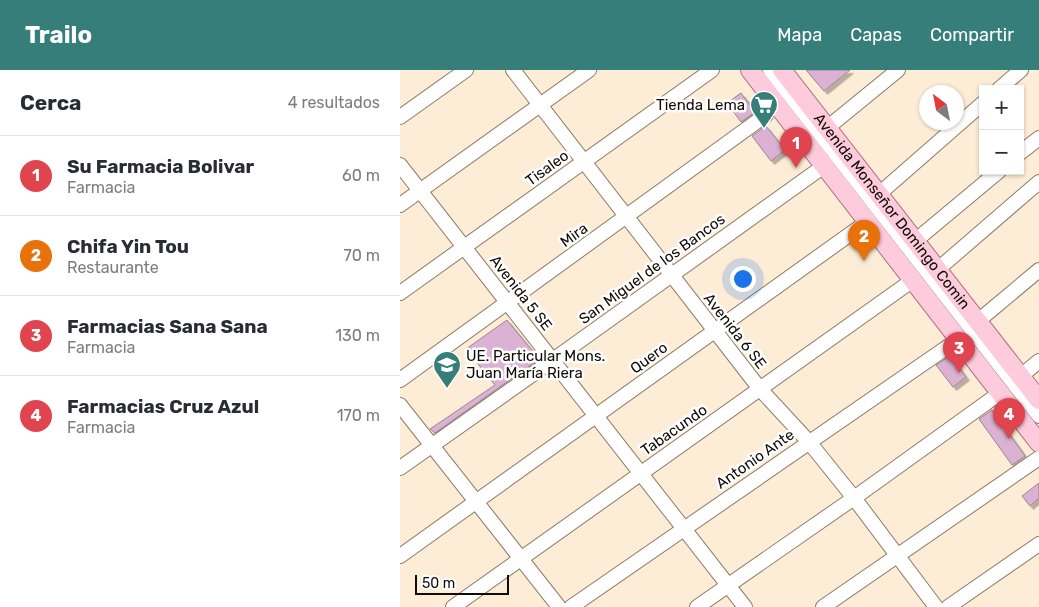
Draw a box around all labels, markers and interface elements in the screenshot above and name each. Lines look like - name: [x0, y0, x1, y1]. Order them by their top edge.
- text: Trailo: [25, 21, 92, 49]
- text: Mapa: [777, 24, 822, 46]
- text: Capas: [850, 24, 902, 46]
- text: Compartir: [930, 24, 1014, 46]
- north arrow: [919, 85, 964, 130]
- map controls: [979, 85, 1024, 175]
- button: +: [979, 85, 1024, 130]
- text: Cerca: [20, 90, 81, 115]
- supermarket icon: Tienda Lema: [749, 90, 779, 129]
- text: 4 resultados: [288, 93, 380, 112]
- place label: Tienda Lema: [656, 96, 745, 114]
- street label: Avenida Monseñor Domingo Comin: [810, 110, 974, 313]
- pin: 1: [780, 127, 812, 168]
- button: −: [979, 130, 1024, 175]
- street label: Tisaleo: [522, 146, 572, 190]
- text: Su Farmacia Bolivar: [67, 155, 254, 178]
- text: 1: [32, 166, 40, 185]
- text: 60 m: [342, 166, 380, 185]
- text: Farmacia: [67, 178, 135, 197]
- street label: San Miguel de los Bancos: [575, 210, 729, 328]
- street label: Mira: [557, 219, 591, 251]
- pin: 2: [848, 220, 880, 261]
- text: Chifa Yin Tou: [67, 235, 189, 258]
- text: 2: [31, 246, 41, 265]
- text: 70 m: [343, 246, 380, 265]
- street label: Avenida 5 SE: [486, 252, 556, 334]
- text: Restaurante: [67, 258, 159, 277]
- your location: [730, 266, 756, 292]
- street label: Avenida 6 SE: [700, 290, 770, 372]
- text: Farmacias Sana Sana: [67, 315, 268, 338]
- text: 3: [31, 326, 41, 345]
- text: 130 m: [335, 326, 380, 345]
- pin: 3: [943, 332, 975, 373]
- text: Farmacia: [67, 338, 135, 357]
- street label: Quero: [627, 338, 671, 378]
- place label: UE. Particular Mons. Juan María Riera: [466, 347, 605, 382]
- school or university icon: UE. Particular Mons. Juan María Riera: [432, 350, 462, 389]
- text: Farmacias Cruz Azul: [67, 395, 259, 418]
- pin: 4: [993, 398, 1025, 439]
- street label: Tabacundo: [637, 401, 711, 459]
- text: 4: [31, 406, 41, 425]
- text: 170 m: [337, 406, 380, 425]
- text: Farmacia: [67, 418, 135, 437]
- street label: Antonio Ante: [712, 425, 798, 493]
- scale bar: [415, 572, 509, 595]
- text: 50 m: [422, 575, 455, 592]

